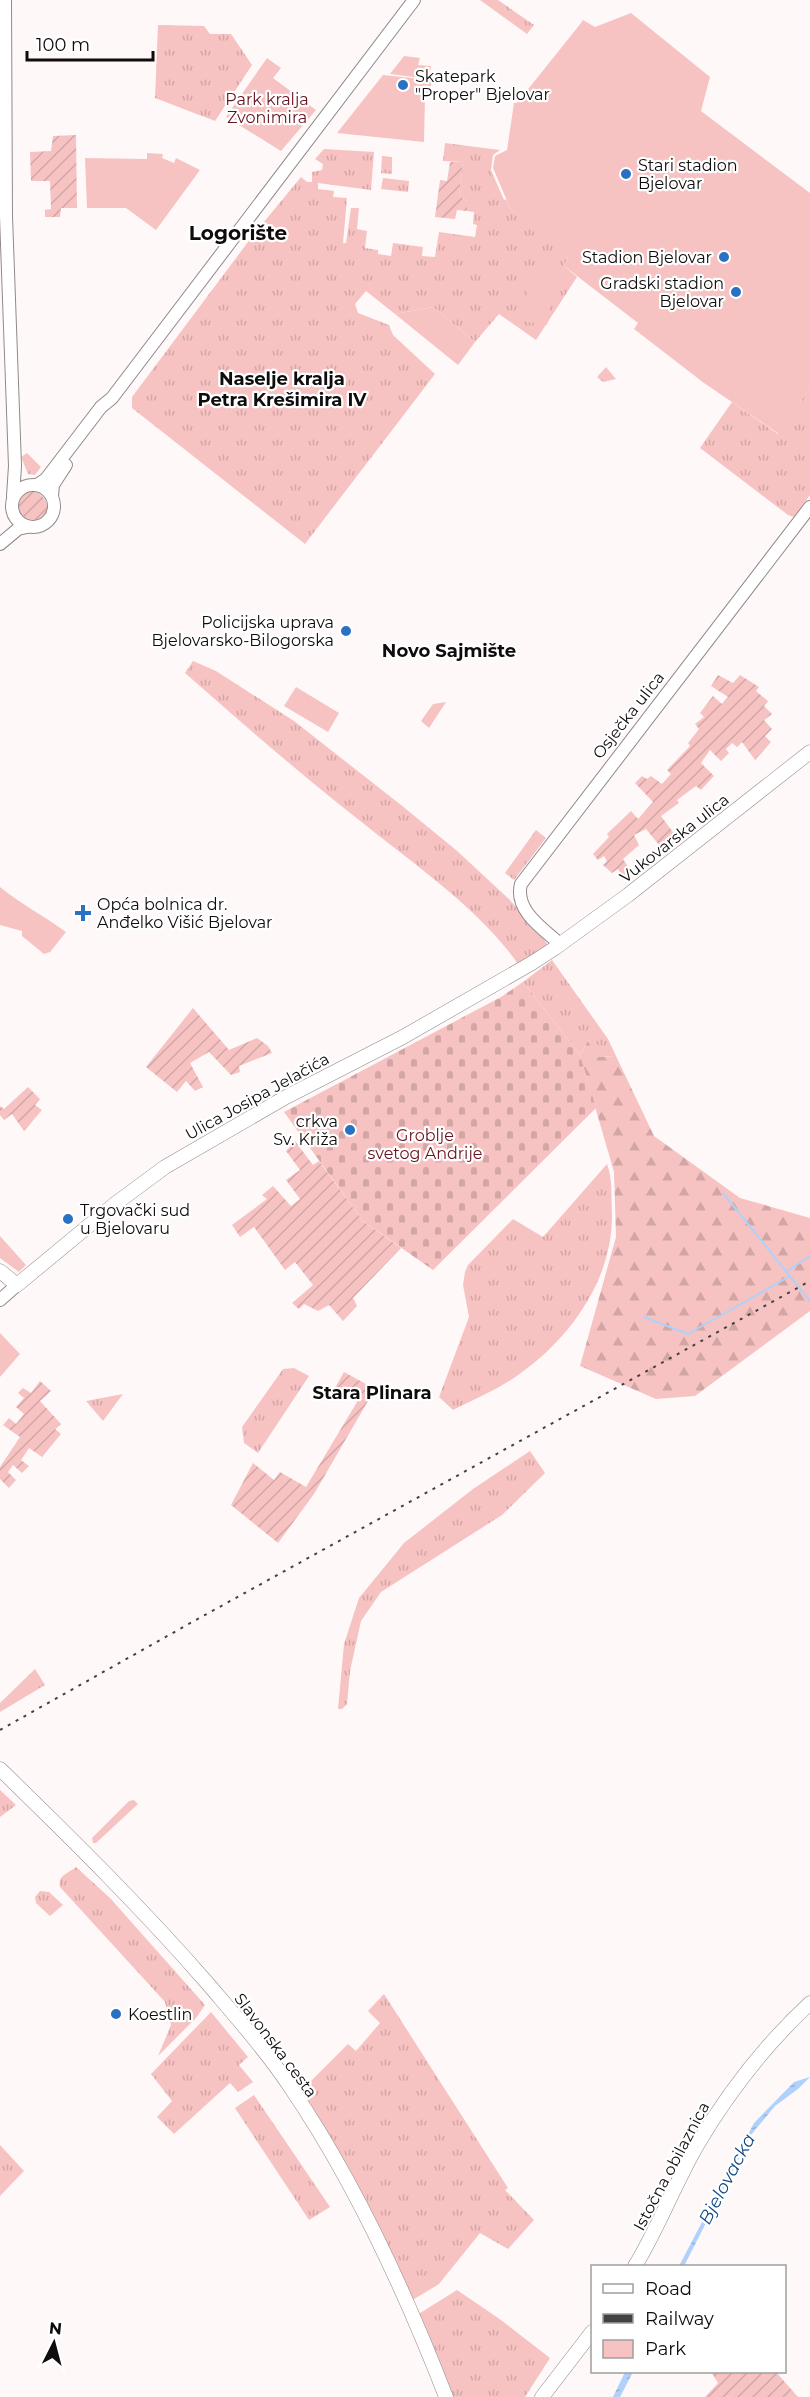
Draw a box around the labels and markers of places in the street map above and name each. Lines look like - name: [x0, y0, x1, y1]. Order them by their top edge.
- place label: Skatepark "Proper" Bjelovar: [415, 67, 550, 104]
- marker: Skatepark "Proper" Bjelovar: [396, 78, 410, 92]
- place label: Stari stadion Bjelovar: [638, 156, 738, 193]
- marker: Stari stadion Bjelovar: [619, 167, 633, 181]
- place label: Stadion Bjelovar: [582, 248, 712, 267]
- marker: Stadion Bjelovar: [717, 250, 731, 264]
- place label: Gradski stadion Bjelovar: [600, 274, 724, 311]
- marker: Gradski stadion Bjelovar: [729, 285, 743, 299]
- place label: Policijska uprava Bjelovarsko-Bilogorska: [152, 613, 334, 650]
- marker: Policijska uprava Bjelovarsko-Bilogorska: [339, 624, 353, 638]
- place label: Opća bolnica dr. Anđelko Višić Bjelovar: [97, 895, 272, 932]
- marker: Opća bolnica dr. Anđelko Višić Bjelovar: [74, 904, 92, 922]
- place label: crkva Sv. Križa: [273, 1112, 338, 1149]
- marker: crkva Sv. Križa: [343, 1123, 357, 1137]
- place label: Trgovački sud u Bjelovaru: [80, 1201, 190, 1238]
- marker: Trgovački sud u Bjelovaru: [61, 1212, 75, 1226]
- place label: Koestlin: [128, 2005, 192, 2024]
- marker: Koestlin: [109, 2007, 123, 2021]

